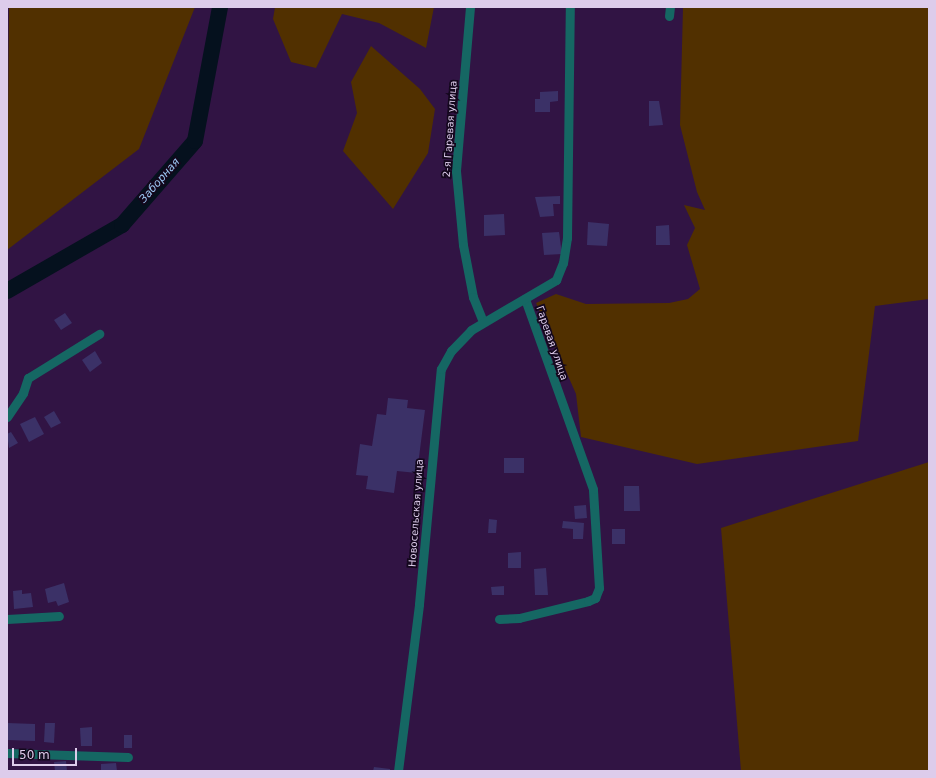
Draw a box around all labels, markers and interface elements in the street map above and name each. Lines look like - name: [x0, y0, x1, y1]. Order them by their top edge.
- street label: 2-я Гаревая улица: [441, 80, 459, 178]
- water label: Заборная: [137, 156, 183, 206]
- street label: Гаревая улица: [534, 304, 570, 382]
- street label: Новосельская улица: [406, 459, 426, 567]
- scale bar: [14, 740, 79, 766]
- text: 50 m: [19, 748, 50, 762]

